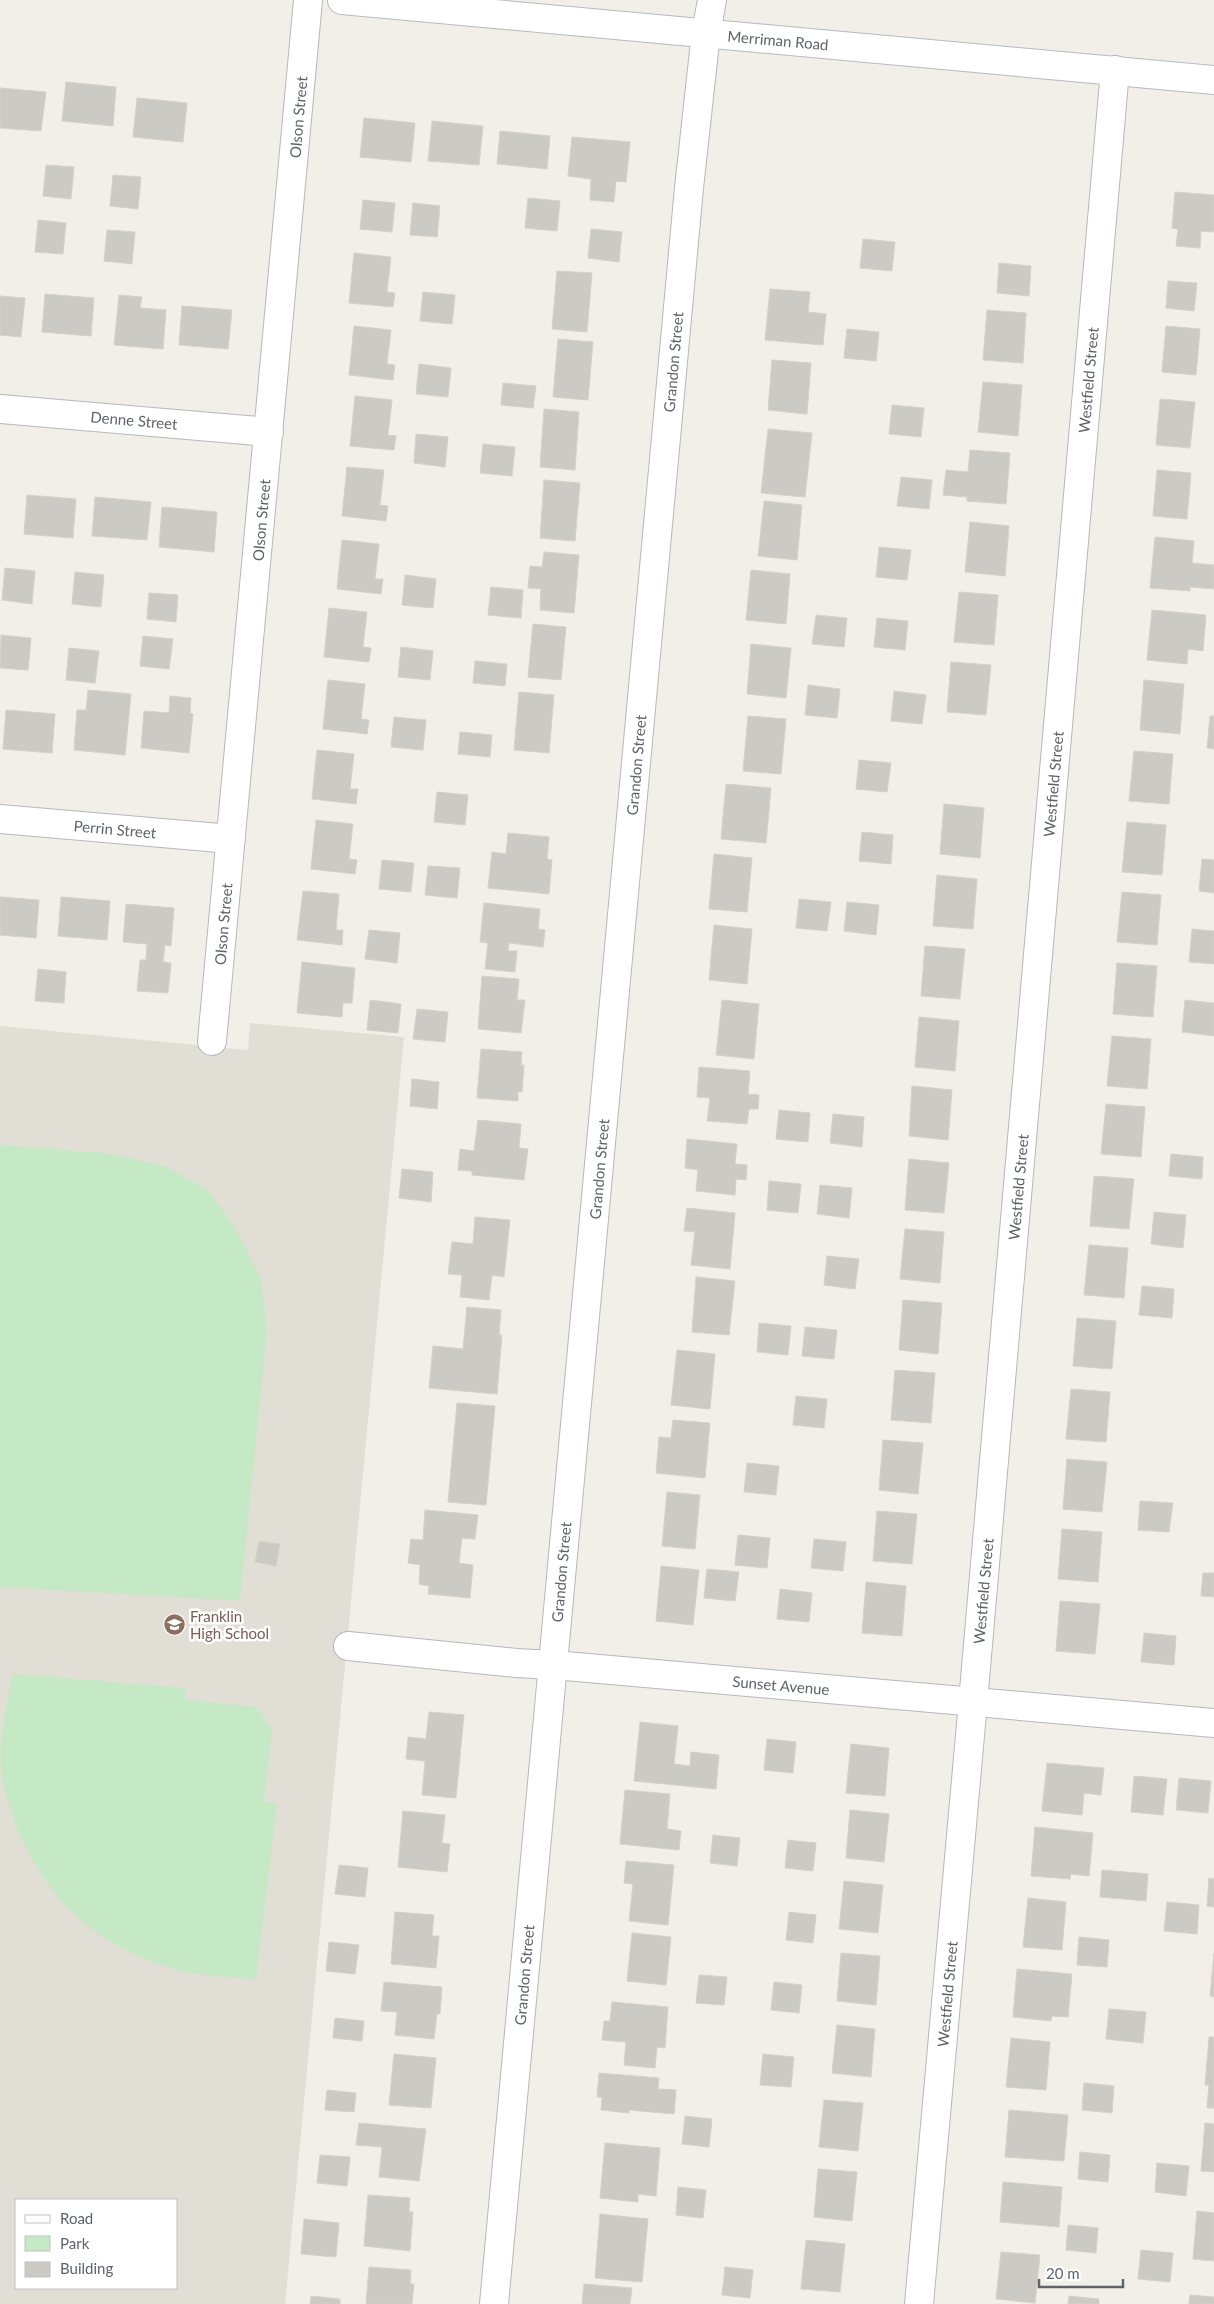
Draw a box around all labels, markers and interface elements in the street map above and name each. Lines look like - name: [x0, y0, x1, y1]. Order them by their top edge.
- street label: Merriman Road: [727, 27, 829, 53]
- street label: Olson Street: [285, 75, 311, 159]
- street label: Grandon Street: [660, 310, 686, 413]
- street label: Westfield Street: [1074, 326, 1102, 434]
- street label: Denne Street: [90, 407, 179, 433]
- street label: Olson Street: [248, 478, 274, 562]
- street label: Grandon Street: [623, 713, 649, 816]
- street label: Westfield Street: [1039, 730, 1067, 838]
- street label: Perrin Street: [73, 816, 158, 842]
- street label: Olson Street: [210, 882, 236, 966]
- street label: Grandon Street: [586, 1117, 612, 1220]
- street label: Westfield Street: [1004, 1133, 1032, 1241]
- street label: Grandon Street: [548, 1520, 574, 1623]
- street label: Westfield Street: [969, 1537, 997, 1645]
- place label: Franklin High School: [190, 1607, 269, 1642]
- school or university icon: Franklin High School: [162, 1613, 186, 1637]
- street label: Sunset Avenue: [732, 1672, 830, 1698]
- street label: Grandon Street: [511, 1923, 537, 2026]
- street label: Westfield Street: [933, 1940, 961, 2048]
- legend: [15, 2199, 178, 2289]
- text: Road: [60, 2209, 93, 2227]
- text: Park: [60, 2234, 90, 2252]
- scale bar: [1039, 2256, 1123, 2288]
- text: Building: [60, 2259, 113, 2277]
- text: 20 m: [1046, 2264, 1080, 2282]

